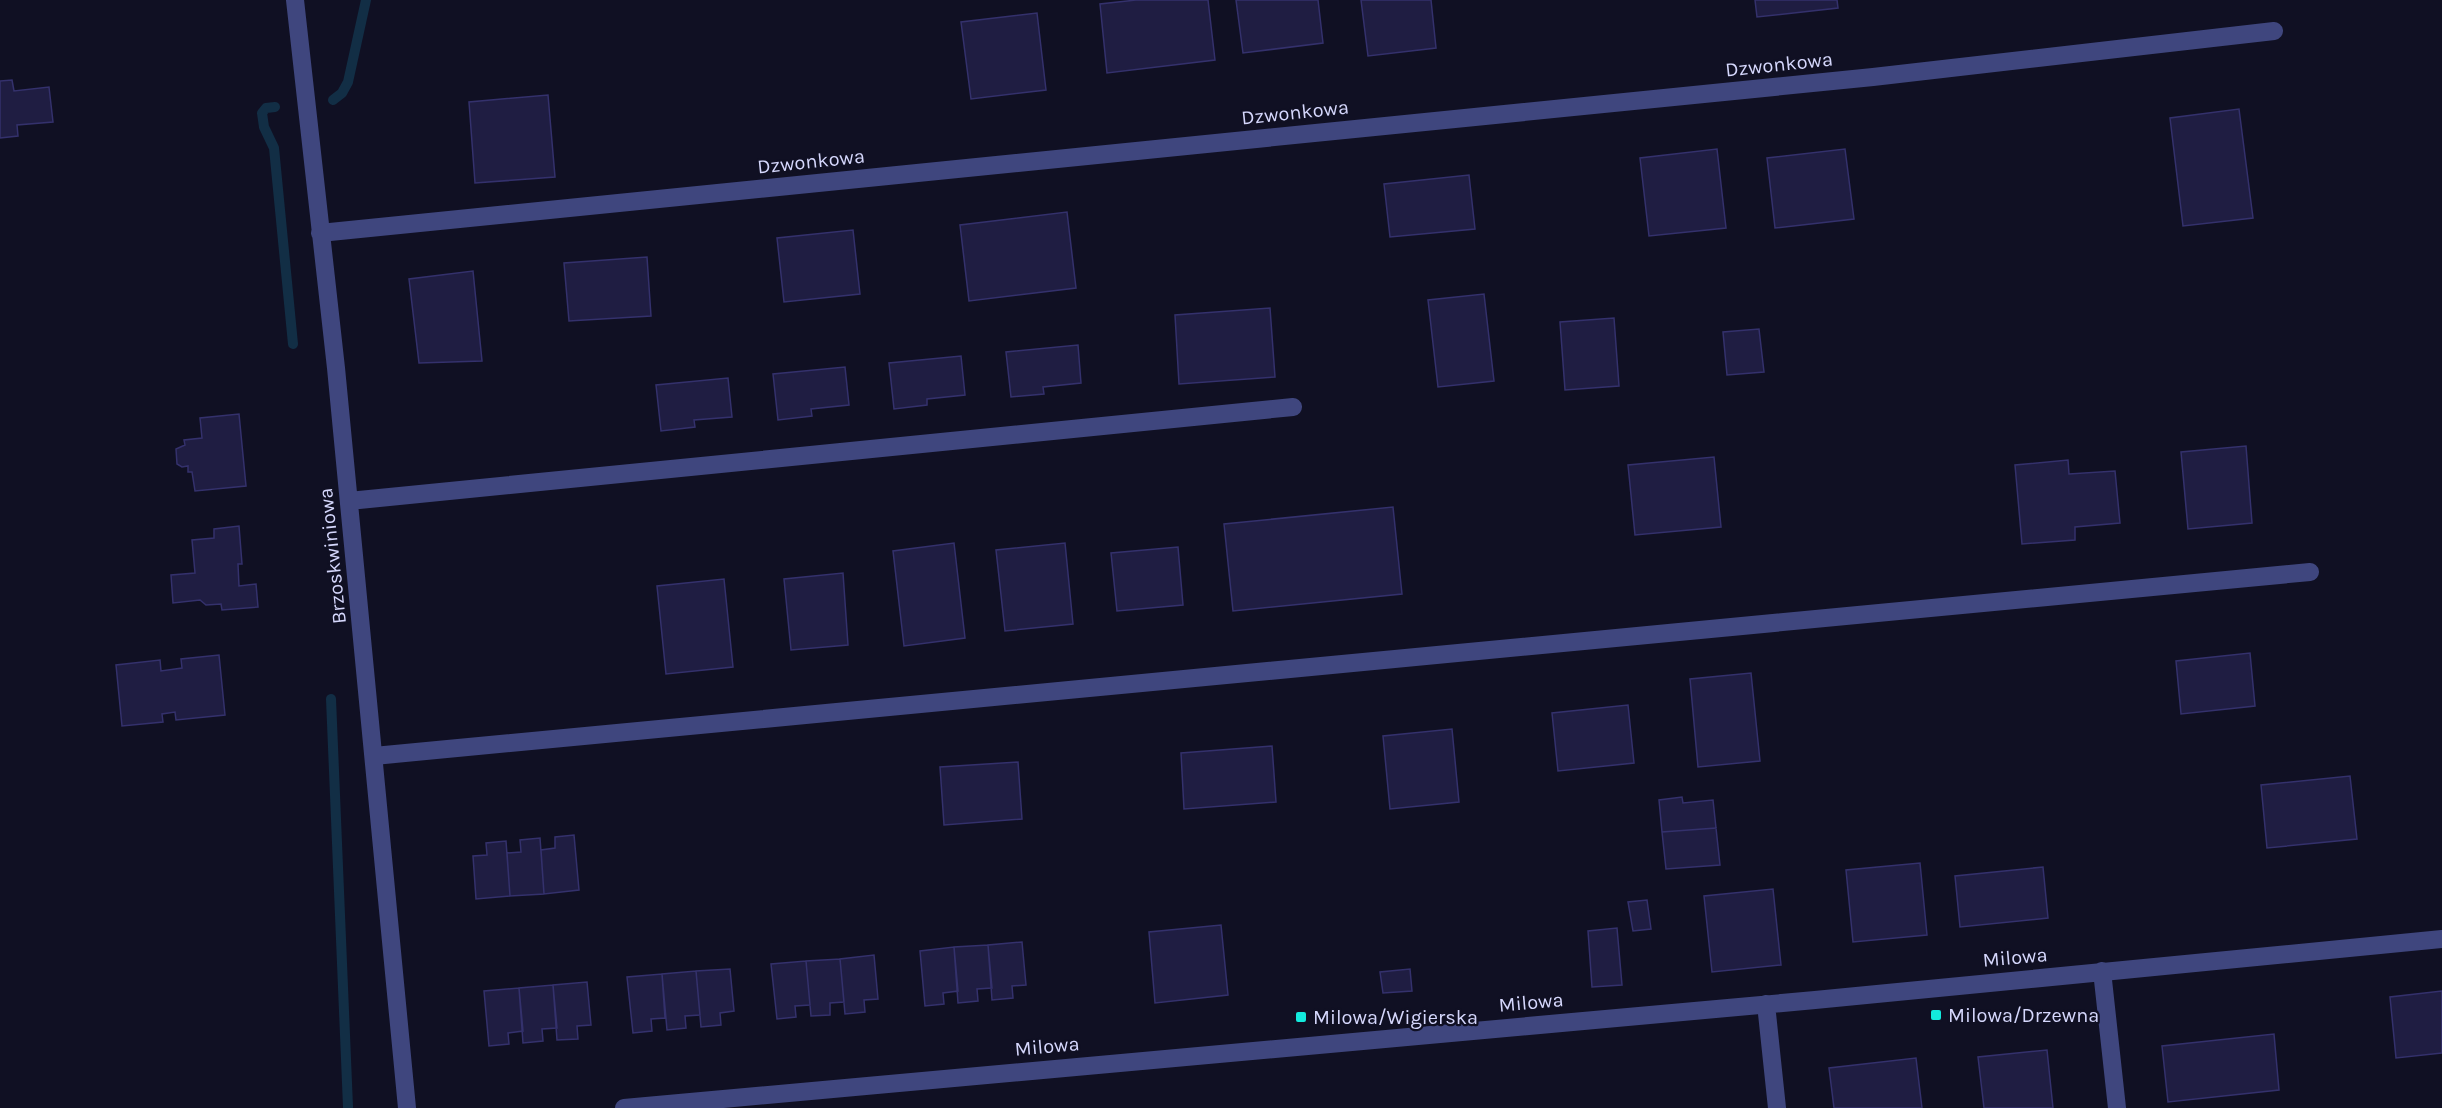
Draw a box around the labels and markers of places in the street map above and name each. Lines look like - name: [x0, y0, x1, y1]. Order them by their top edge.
- place label: Milowa/Drzewna: [1948, 1004, 2099, 1027]
- place label: Milowa/Wigierska: [1313, 1006, 1478, 1029]
- marker: Milowa/Drzewna: [1929, 1008, 1943, 1022]
- marker: Milowa/Wigierska: [1294, 1010, 1308, 1024]

